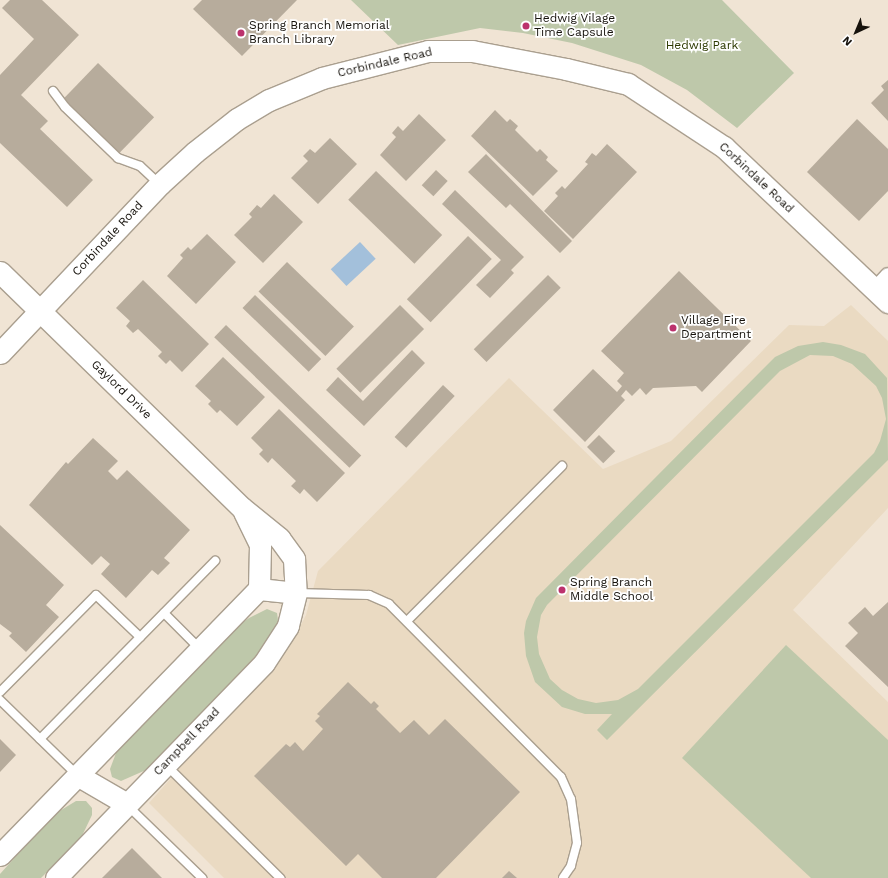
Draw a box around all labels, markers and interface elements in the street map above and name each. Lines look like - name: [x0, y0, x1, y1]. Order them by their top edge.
- place label: Hedwig Vilage Time Capsule: [534, 12, 616, 40]
- north arrow: [836, 12, 876, 52]
- place label: Spring Branch Memorial Branch Library: [249, 19, 389, 47]
- marker: Hedwig Vilage Time Capsule: [521, 21, 531, 31]
- marker: Spring Branch Memorial Branch Library: [236, 28, 246, 38]
- text: N: [840, 33, 855, 49]
- park label: Hedwig Park: [666, 39, 738, 53]
- street label: Corbindale Road: [336, 45, 434, 81]
- street label: Corbindale Road: [716, 140, 796, 216]
- street label: Corbindale Road: [70, 199, 146, 279]
- place label: Village Fire Department: [681, 314, 751, 342]
- marker: Village Fire Department: [668, 323, 678, 333]
- street label: Gaylord Drive: [88, 358, 154, 422]
- place label: Spring Branch Middle School: [570, 576, 653, 604]
- marker: Spring Branch Middle School: [557, 585, 567, 595]
- street label: Campbell Road: [151, 705, 223, 779]

